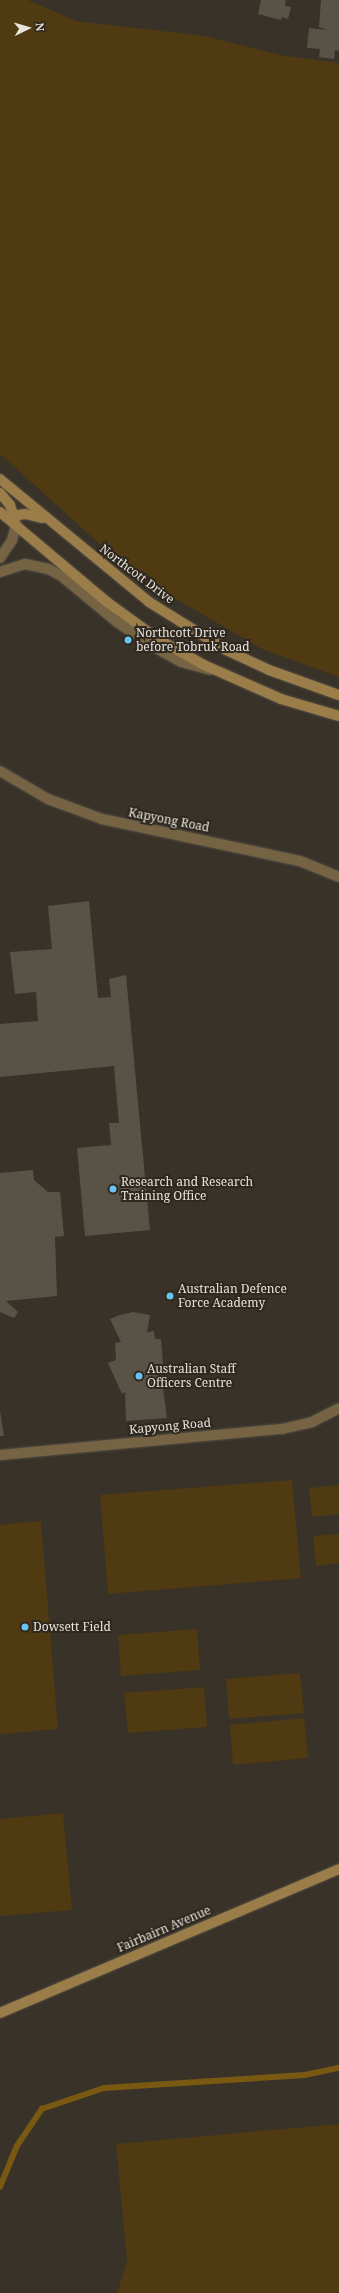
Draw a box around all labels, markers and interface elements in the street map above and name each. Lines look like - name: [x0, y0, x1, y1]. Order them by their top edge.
- north arrow: [8, 8, 48, 48]
- text: N: [33, 22, 48, 32]
- street label: Northcott Drive: [97, 541, 177, 607]
- place label: Northcott Drive before Tobruk Road: [136, 626, 250, 654]
- marker: Northcott Drive before Tobruk Road: [123, 635, 133, 645]
- street label: Kapyong Road: [127, 805, 211, 835]
- place label: Research and Research Training Office: [121, 1175, 253, 1203]
- marker: Research and Research Training Office: [108, 1184, 118, 1194]
- place label: Australian Defence Force Academy: [178, 1282, 287, 1310]
- marker: Australian Defence Force Academy: [165, 1291, 175, 1301]
- place label: Australian Staff Officers Centre: [147, 1362, 236, 1390]
- marker: Australian Staff Officers Centre: [134, 1371, 144, 1381]
- street label: Kapyong Road: [128, 1415, 212, 1437]
- place label: Dowsett Field: [33, 1620, 111, 1634]
- marker: Dowsett Field: [20, 1622, 30, 1632]
- street label: Fairbairn Avenue: [115, 1903, 213, 1955]

